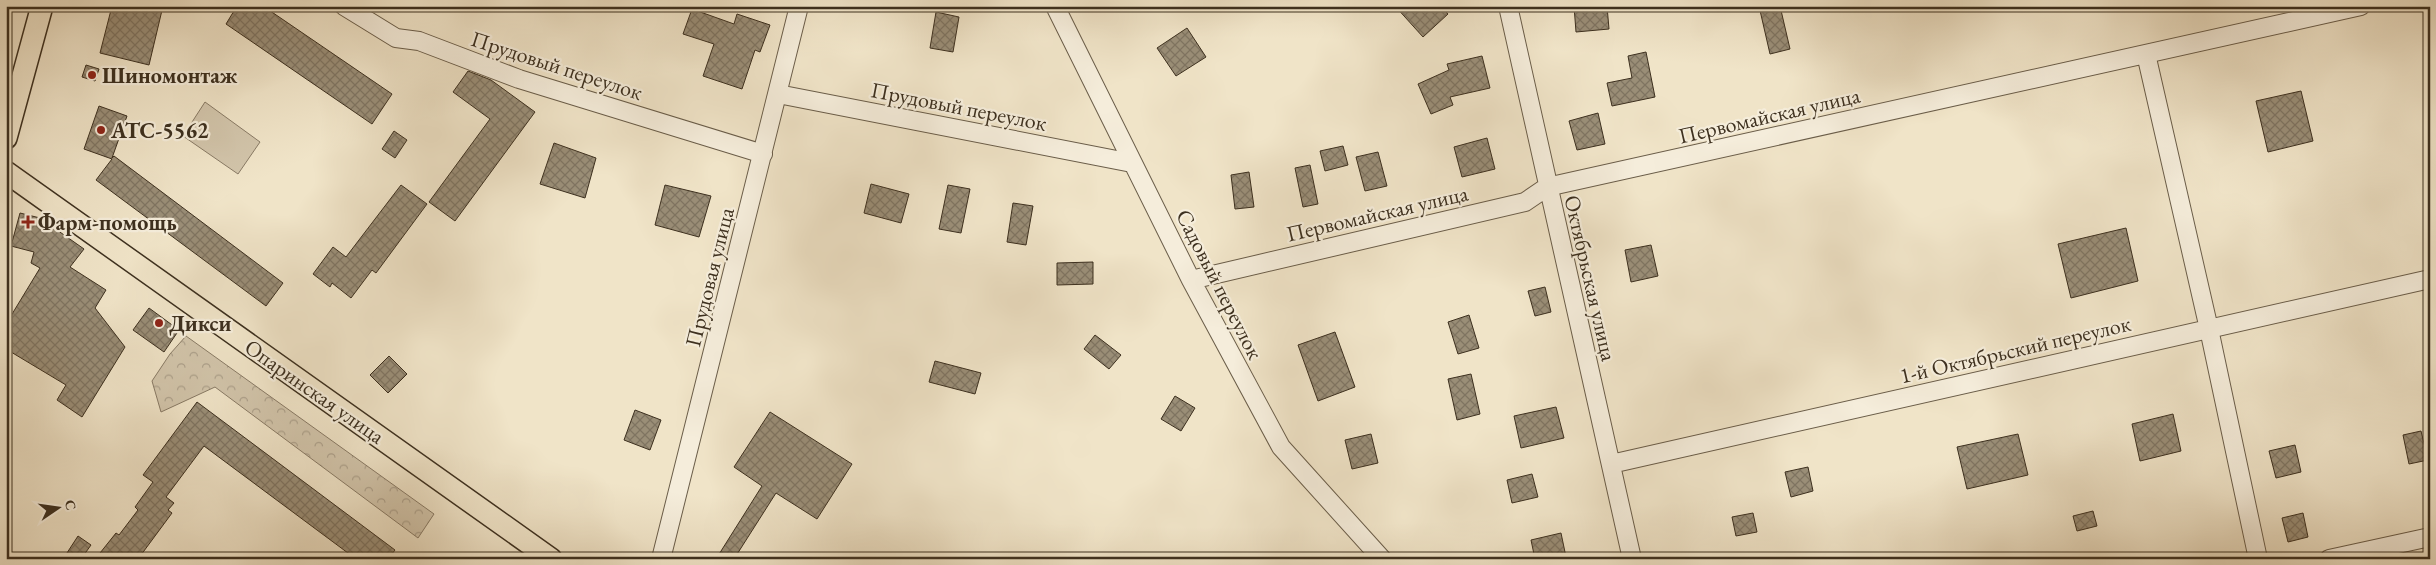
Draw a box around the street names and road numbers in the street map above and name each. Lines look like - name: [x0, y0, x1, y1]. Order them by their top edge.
- street label: Прудовый переулок: [467, 24, 647, 107]
- street label: Прудовый переулок: [868, 75, 1050, 138]
- street label: Первомайская улица: [1675, 80, 1863, 150]
- street label: Первомайская улица: [1283, 178, 1471, 248]
- street label: Октябрьская улица: [1557, 192, 1624, 364]
- street label: Прудовая улица: [678, 204, 741, 350]
- street label: Садовый переулок: [1169, 204, 1270, 365]
- street label: 1-й Октябрьский переулок: [1897, 309, 2134, 390]
- street label: Опаринская улица: [239, 332, 391, 451]

